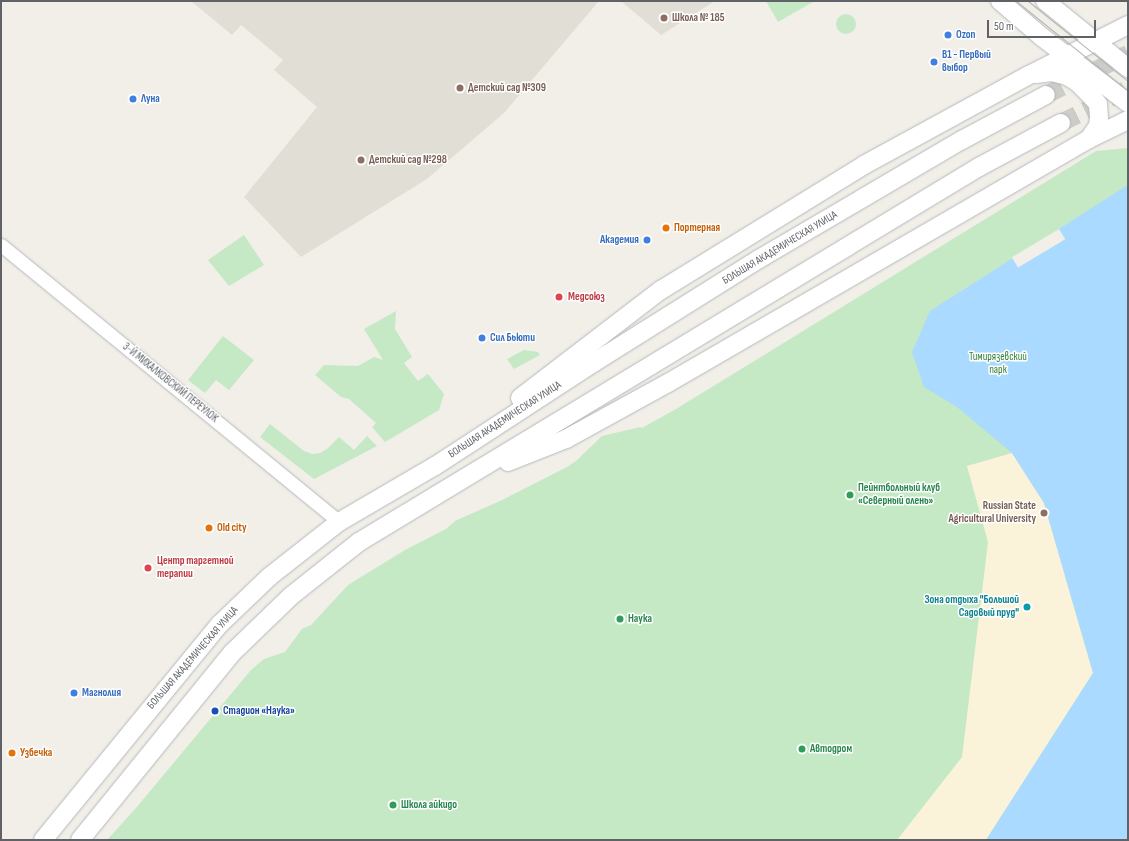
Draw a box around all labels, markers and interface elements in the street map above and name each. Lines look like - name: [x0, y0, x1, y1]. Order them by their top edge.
- place label: Школа № 185: [672, 11, 725, 25]
- scale bar: [989, 12, 1098, 38]
- marker: Школа № 185: [659, 13, 669, 23]
- text: 50 m: [994, 19, 1014, 34]
- place label: Ozon: [956, 28, 975, 42]
- marker: Ozon: [943, 30, 953, 40]
- place label: В1 - Первый выбор: [942, 49, 991, 75]
- marker: В1 - Первый выбор: [929, 57, 939, 67]
- place label: Детский сад №309: [468, 81, 546, 95]
- marker: Детский сад №309: [455, 83, 465, 93]
- place label: Луна: [141, 92, 160, 106]
- marker: Луна: [128, 94, 138, 104]
- place label: Детский сад №298: [369, 153, 447, 167]
- marker: Детский сад №298: [356, 155, 366, 165]
- street label: БОЛЬШАЯ АКАДЕМИЧЕСКАЯ УЛИЦА: [720, 208, 840, 288]
- place label: Портерная: [674, 221, 720, 235]
- marker: Портерная: [661, 223, 671, 233]
- place label: Академия: [600, 233, 639, 247]
- marker: Академия: [642, 235, 652, 245]
- place label: Медсоюз: [568, 290, 605, 304]
- marker: Медсоюз: [553, 291, 565, 303]
- place label: Сил Бьюти: [490, 331, 535, 345]
- marker: Сил Бьюти: [477, 333, 487, 343]
- street label: 3-Й МИХАЛКОВСКИЙ ПЕРЕУЛОК: [120, 340, 220, 426]
- park label: Тимирязевский парк: [969, 351, 1027, 377]
- street label: БОЛЬШАЯ АКАДЕМИЧЕСКАЯ УЛИЦА: [446, 379, 564, 461]
- place label: Пейнтбольный клуб «Северный олень»: [858, 482, 940, 508]
- marker: Пейнтбольный клуб «Северный олень»: [845, 490, 855, 500]
- place label: Russian State Agricultural University: [948, 500, 1036, 526]
- marker: Russian State Agricultural University: [1039, 508, 1049, 518]
- place label: Old city: [217, 521, 247, 535]
- marker: Old city: [204, 523, 214, 533]
- place label: Центр таргетной терапии: [157, 555, 234, 581]
- marker: Центр таргетной терапии: [142, 562, 154, 574]
- place label: Зона отдыха "Большой Садовый пруд": [924, 594, 1019, 620]
- marker: Зона отдыха "Большой Садовый пруд": [1022, 602, 1032, 612]
- street label: БОЛЬШАЯ АКАДЕМИЧЕСКАЯ УЛИЦА: [145, 604, 241, 712]
- place label: Наука: [628, 612, 652, 626]
- marker: Наука: [615, 614, 625, 624]
- place label: Магнолия: [82, 686, 121, 700]
- marker: Магнолия: [69, 688, 79, 698]
- place label: Стадион «Наука»: [223, 704, 295, 718]
- marker: Стадион «Наука»: [210, 706, 220, 716]
- place label: Автодром: [810, 742, 852, 756]
- marker: Автодром: [797, 744, 807, 754]
- place label: Узбечка: [20, 746, 52, 760]
- marker: Узбечка: [7, 748, 17, 758]
- place label: Школа айкидо: [401, 798, 457, 812]
- marker: Школа айкидо: [388, 800, 398, 810]

